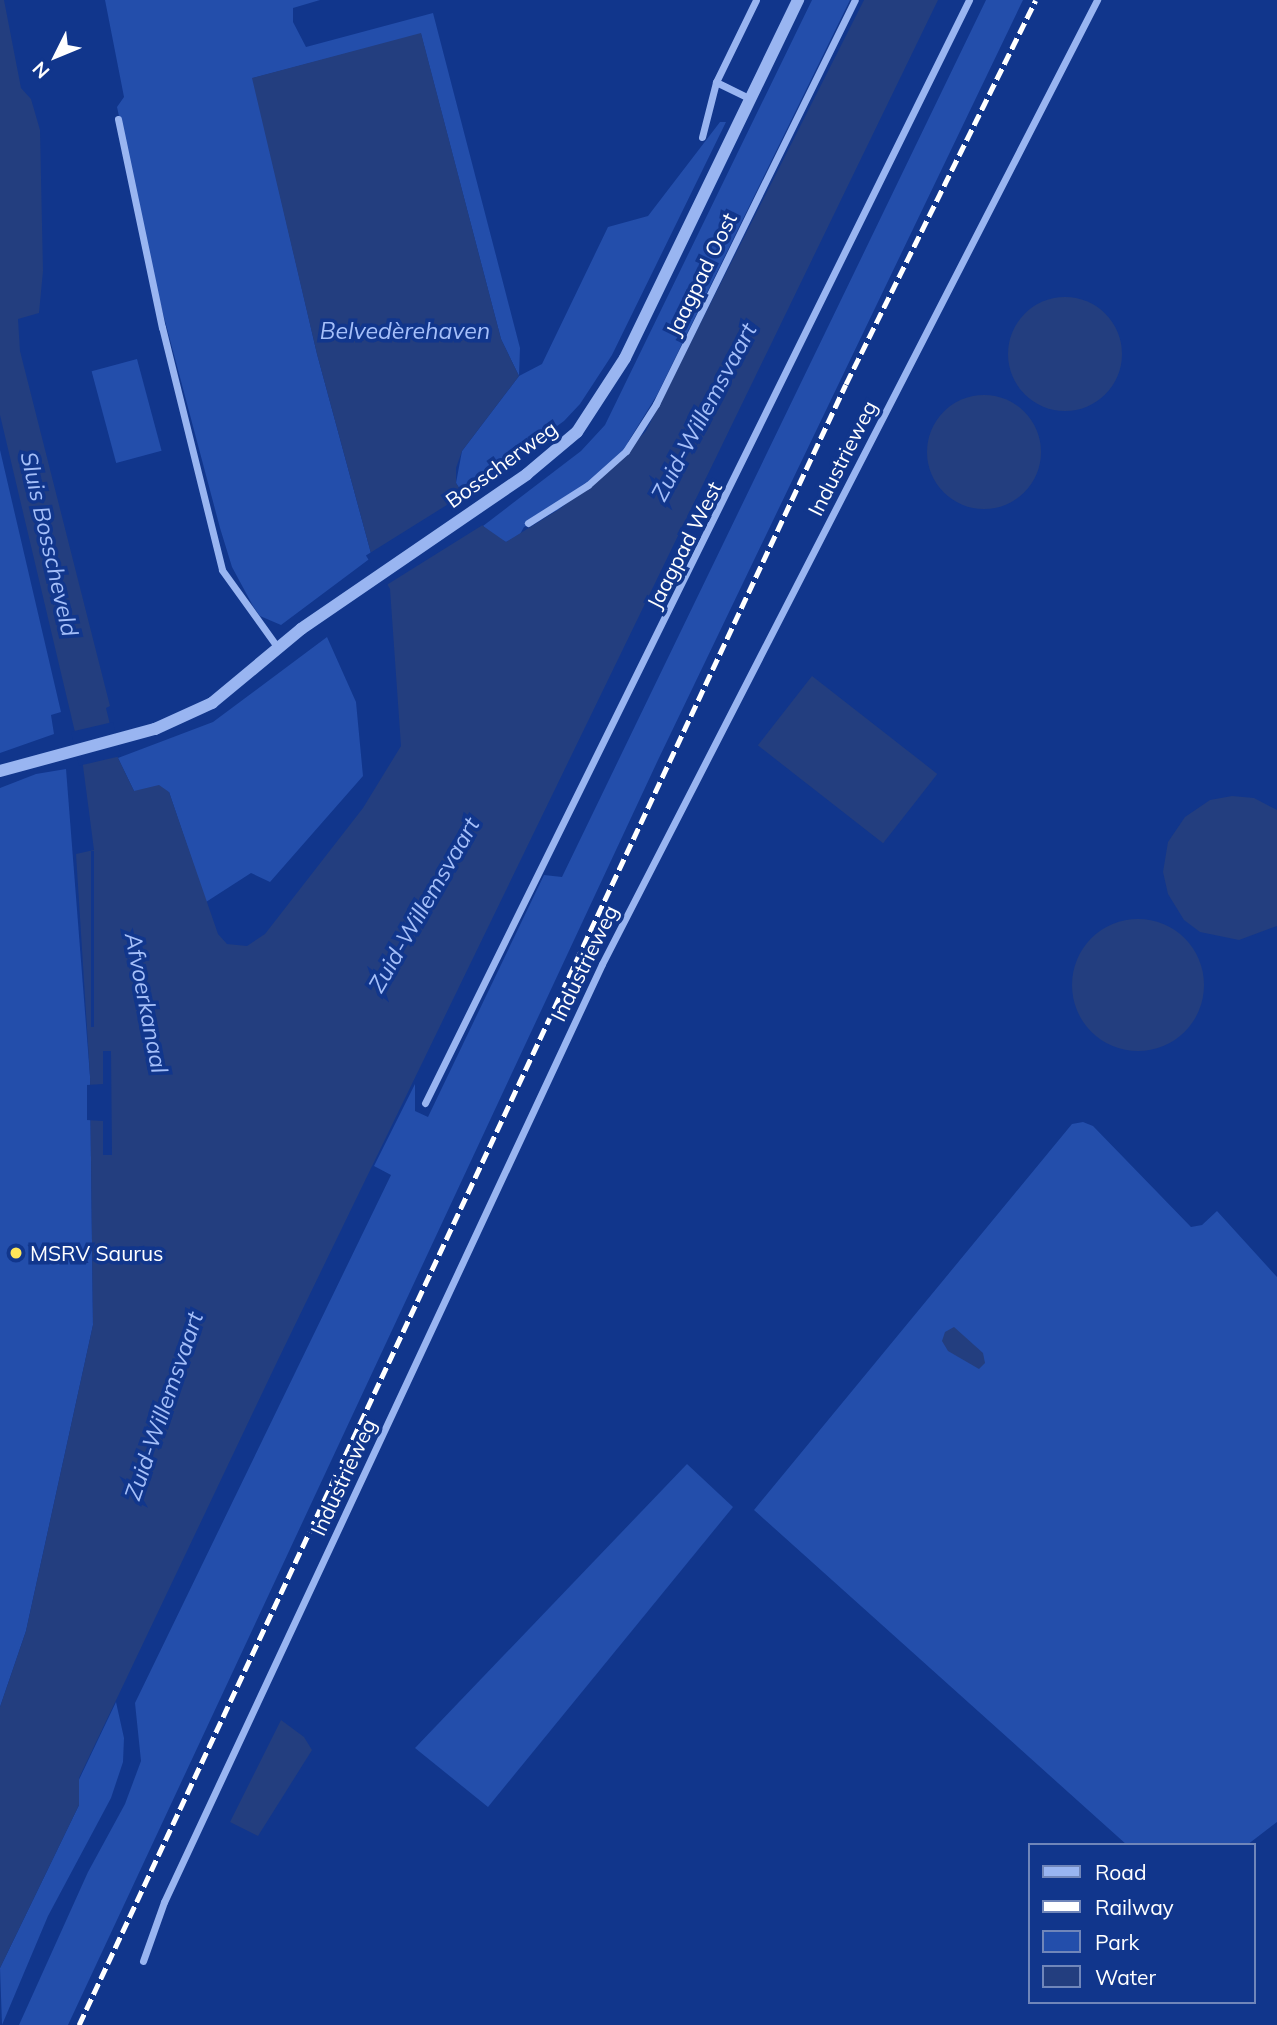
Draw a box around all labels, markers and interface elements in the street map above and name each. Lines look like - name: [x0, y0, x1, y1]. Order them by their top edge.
- north arrow: [21, 21, 91, 91]
- text: N: [27, 57, 54, 84]
- street label: Jaagpad Oost: [660, 208, 742, 340]
- water label: Belvedèrehaven: [320, 317, 490, 345]
- water label: Zuid-Willemsvaart: [646, 318, 762, 506]
- street label: Industrieweg: [802, 396, 882, 520]
- street label: Bosscherweg: [440, 415, 562, 513]
- water label: Sluis Bosscheveld: [14, 449, 84, 639]
- street label: Jaagpad West: [641, 477, 727, 613]
- water label: Zuid-Willemsvaart: [363, 813, 485, 997]
- street label: Industrieweg: [545, 901, 623, 1025]
- water label: Afvoerkanaal: [119, 930, 173, 1076]
- place label: MSRV Saurus: [30, 1240, 163, 1266]
- marker: MSRV Saurus: [8, 1245, 24, 1261]
- water label: Zuid-Willemsvaart: [119, 1308, 209, 1504]
- street label: Industrieweg: [305, 1414, 381, 1540]
- legend: [1028, 1843, 1256, 2004]
- text: Road: [1095, 1859, 1146, 1885]
- text: Railway: [1095, 1894, 1174, 1920]
- text: Park: [1095, 1929, 1139, 1955]
- text: Water: [1095, 1964, 1156, 1990]

